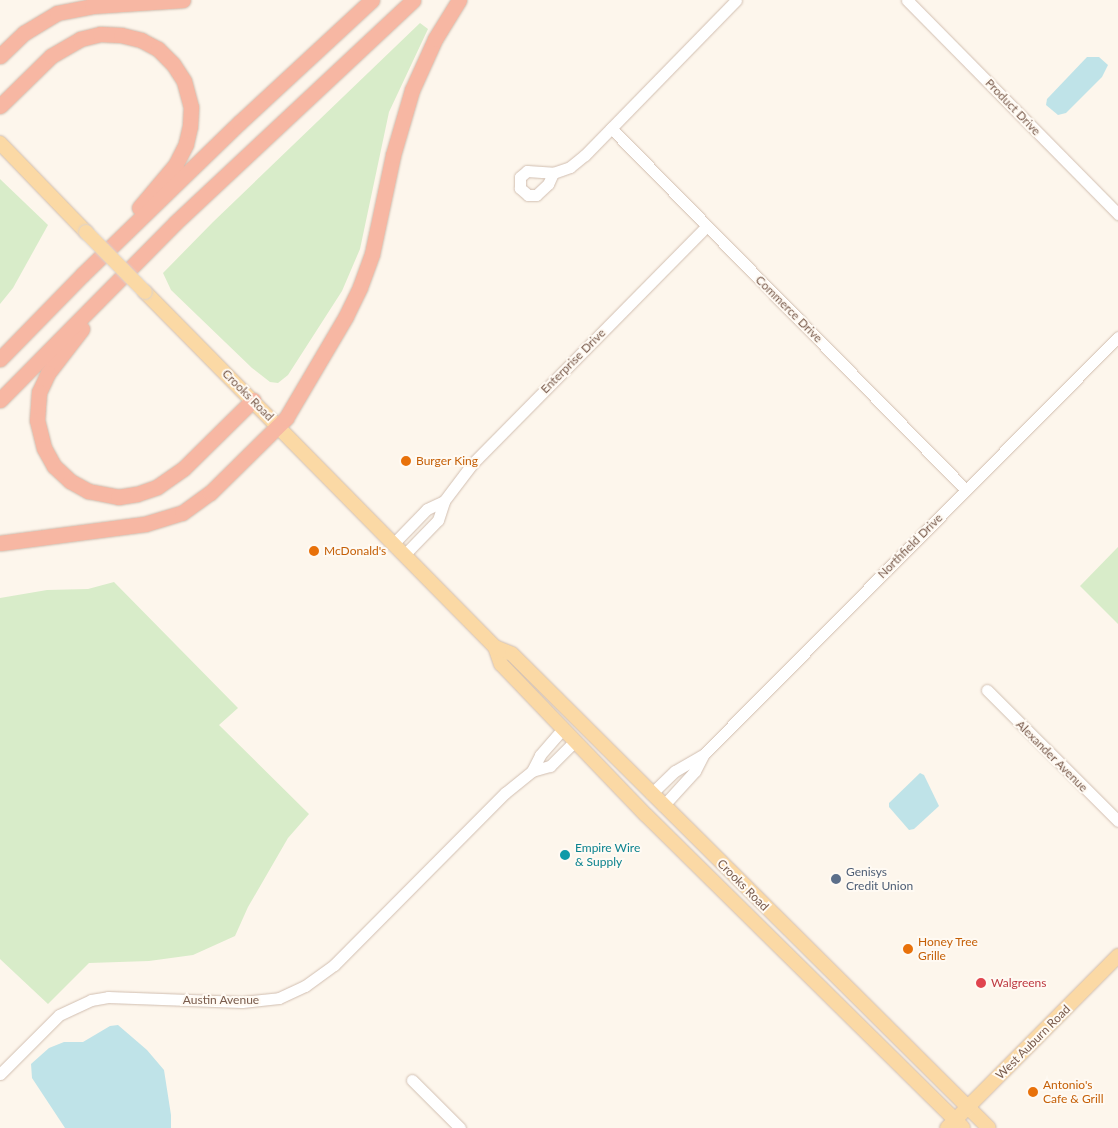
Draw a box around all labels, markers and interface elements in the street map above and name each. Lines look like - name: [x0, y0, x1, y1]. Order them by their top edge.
- street label: Product Drive: [982, 76, 1044, 138]
- street label: Commerce Drive: [753, 273, 825, 345]
- street label: Enterprise Drive: [538, 326, 608, 396]
- street label: Crooks Road: [219, 366, 277, 424]
- place label: Burger King: [416, 454, 478, 468]
- marker: Burger King: [400, 455, 412, 467]
- street label: Northfield Drive: [875, 511, 945, 581]
- place label: McDonald's: [324, 544, 386, 558]
- marker: McDonald's: [308, 545, 320, 557]
- street label: Alexander Avenue: [1013, 717, 1091, 795]
- place label: Empire Wire & Supply: [575, 841, 640, 869]
- marker: Empire Wire & Supply: [559, 849, 571, 861]
- street label: Crooks Road: [714, 856, 772, 914]
- place label: Genisys Credit Union: [846, 865, 913, 893]
- marker: Genisys Credit Union: [830, 873, 842, 885]
- place label: Honey Tree Grille: [918, 935, 978, 963]
- marker: Honey Tree Grille: [902, 943, 914, 955]
- place label: Walgreens: [991, 976, 1046, 990]
- marker: Walgreens: [975, 977, 987, 989]
- street label: Austin Avenue: [183, 993, 259, 1007]
- street label: West Auburn Road: [993, 1002, 1073, 1082]
- place label: Antonio's Cafe & Grill: [1043, 1078, 1104, 1106]
- marker: Antonio's Cafe & Grill: [1027, 1086, 1039, 1098]

